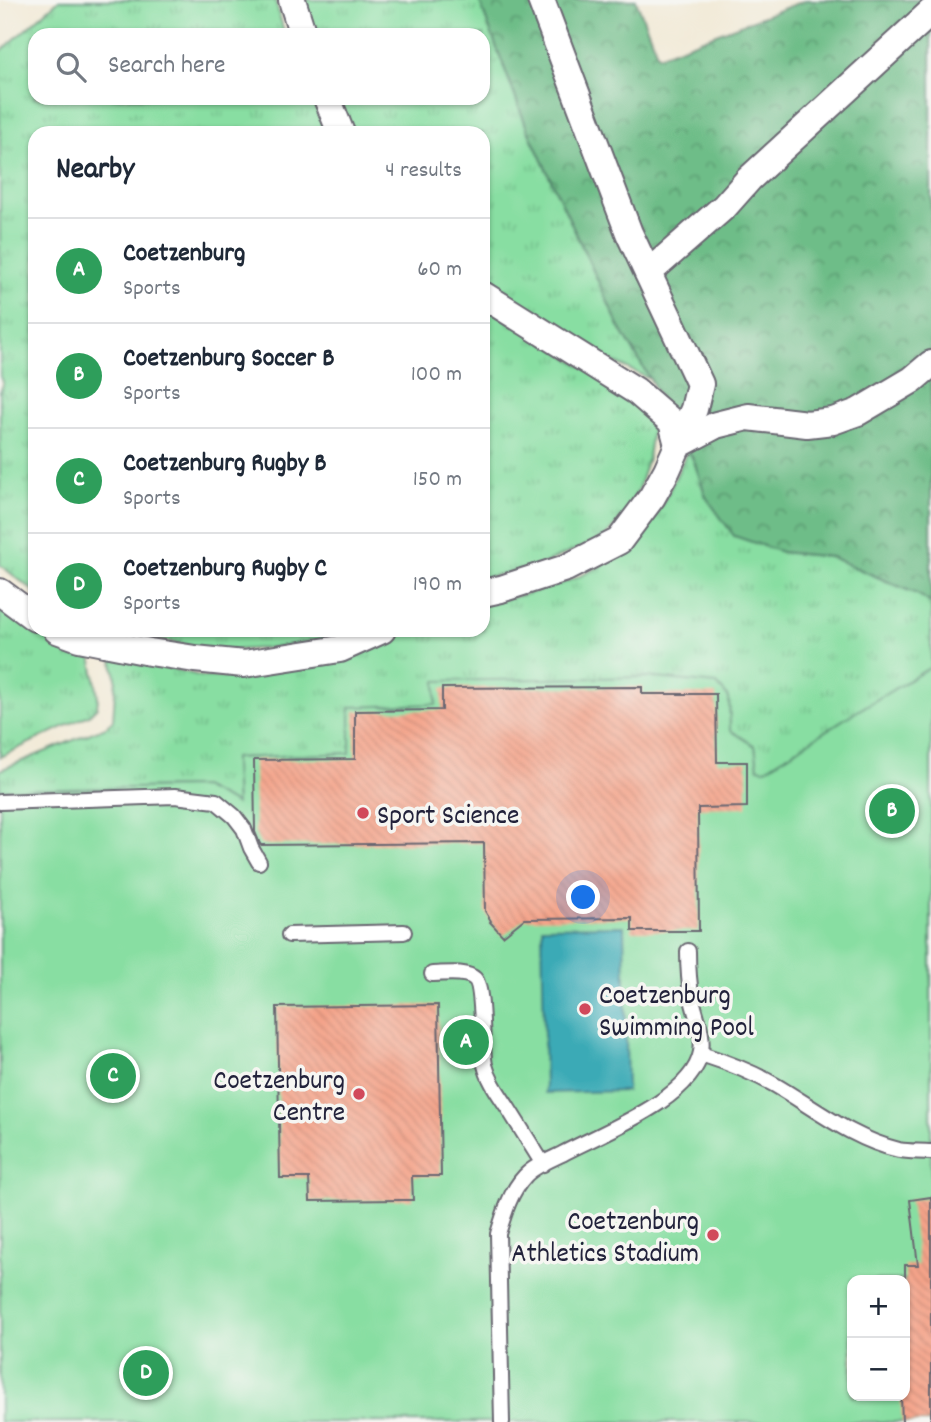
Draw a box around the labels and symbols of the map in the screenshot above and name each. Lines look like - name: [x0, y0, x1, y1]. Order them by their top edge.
- pin: B: [869, 785, 915, 837]
- place label: Sport Science: [377, 798, 519, 838]
- marker: Sport Science: [355, 805, 371, 821]
- your location: [566, 880, 600, 914]
- place label: Coetzenburg Swimming Pool: [599, 978, 754, 1050]
- marker: Coetzenburg Swimming Pool: [577, 1001, 593, 1017]
- pin: A: [443, 1016, 489, 1068]
- pin: C: [90, 1050, 136, 1102]
- place label: Coetzenburg Centre: [213, 1063, 345, 1135]
- marker: Coetzenburg Centre: [351, 1086, 367, 1102]
- place label: Coetzenburg Athletics Stadium: [511, 1204, 699, 1276]
- marker: Coetzenburg Athletics Stadium: [705, 1227, 721, 1243]
- pin: D: [123, 1347, 169, 1399]

